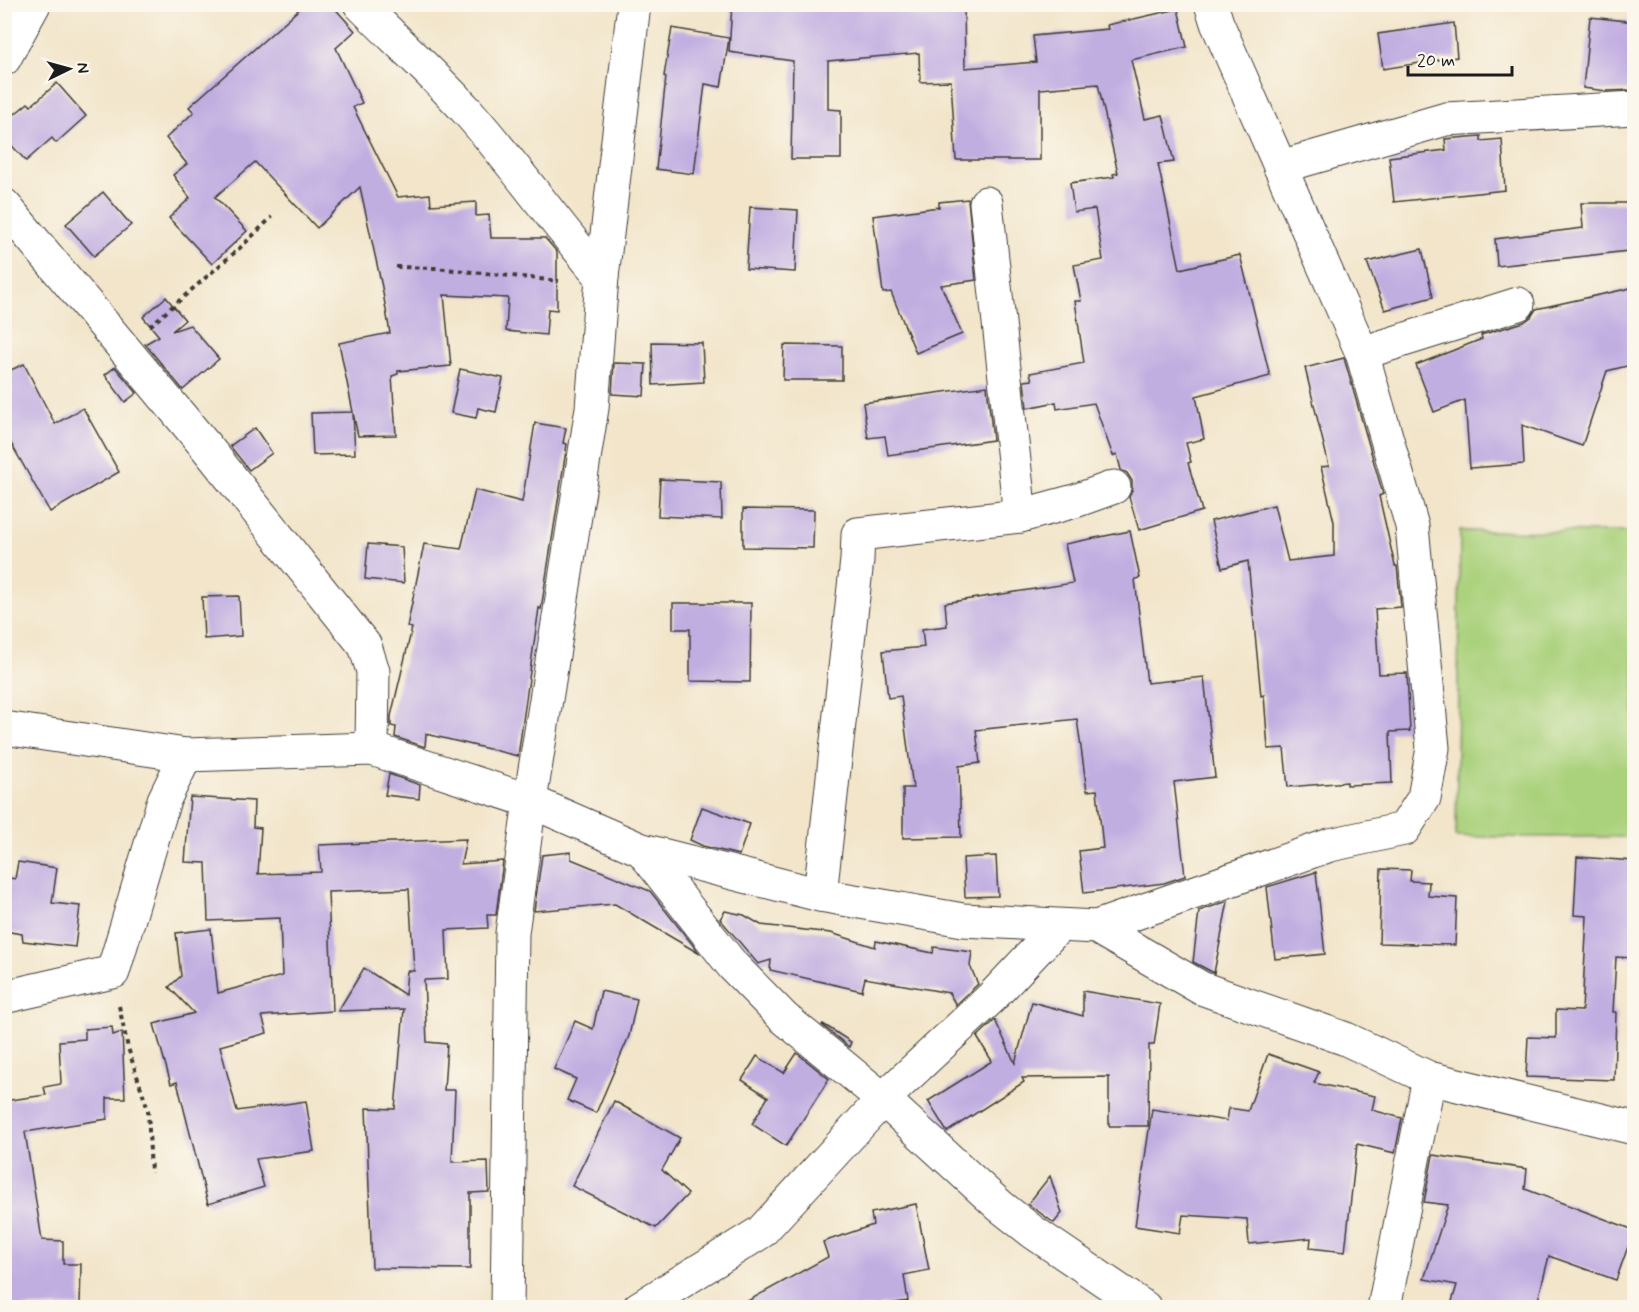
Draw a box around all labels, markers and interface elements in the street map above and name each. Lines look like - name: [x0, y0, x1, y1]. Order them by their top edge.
- north arrow: [39, 39, 99, 99]
- scale bar: [1408, 39, 1512, 77]
- text: 20 m: [1417, 49, 1455, 73]
- text: N: [72, 62, 93, 74]

